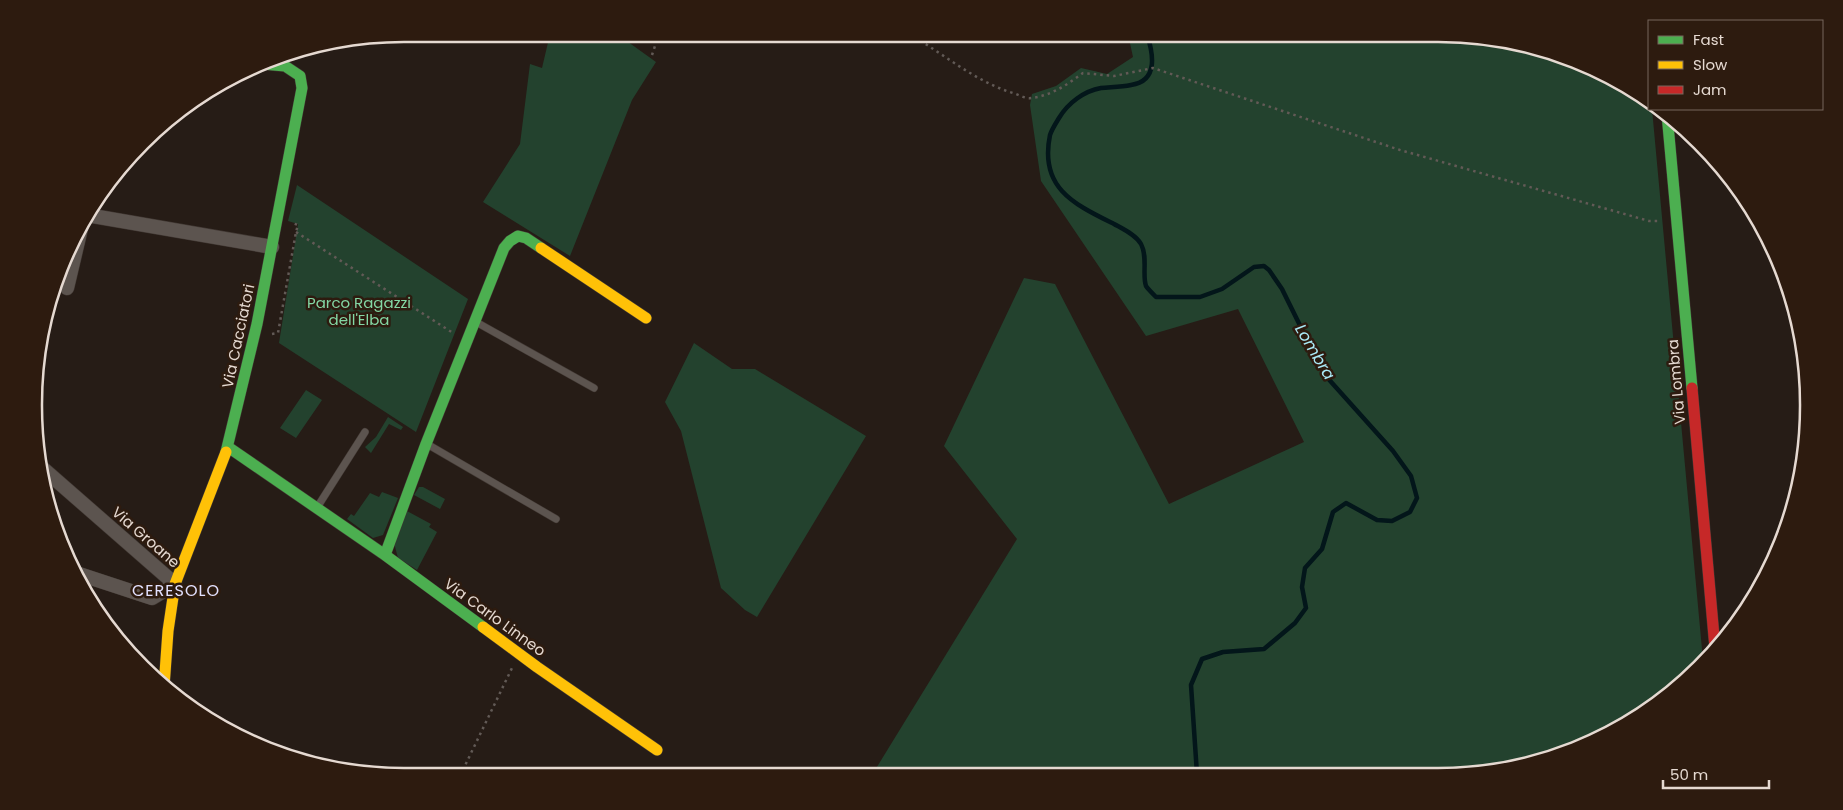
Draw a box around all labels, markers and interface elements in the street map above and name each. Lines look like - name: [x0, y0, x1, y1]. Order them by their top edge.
- legend: [1648, 20, 1823, 110]
- text: Fast: [1693, 29, 1724, 50]
- text: Slow: [1693, 54, 1728, 75]
- text: Jam: [1693, 79, 1727, 100]
- street label: Via Cacciatori: [217, 282, 259, 390]
- park label: Parco Ragazzi dell'Elba: [307, 292, 411, 330]
- water label: Lombra: [1289, 320, 1341, 384]
- street label: Via Lombra: [1662, 339, 1690, 425]
- street label: Via Groane: [107, 502, 185, 572]
- street label: Via Carlo Linneo: [440, 573, 550, 661]
- district label: CERESOLO: [132, 579, 220, 602]
- scale bar: [1663, 758, 1769, 790]
- text: 50 m: [1670, 764, 1708, 785]

